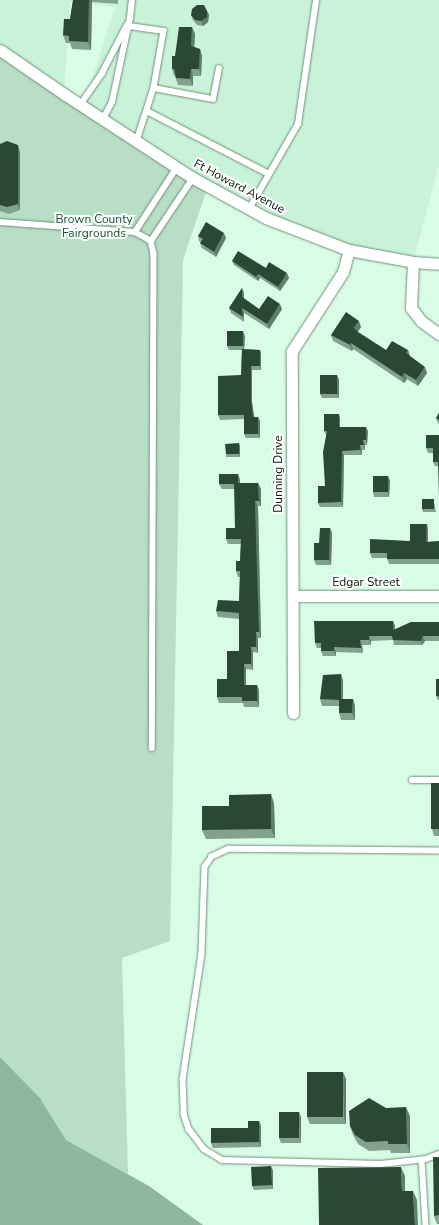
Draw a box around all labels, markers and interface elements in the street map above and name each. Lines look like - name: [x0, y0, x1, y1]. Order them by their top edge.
- street label: Ft Howard Avenue: [191, 157, 287, 217]
- park label: Brown County Fairgrounds: [55, 213, 133, 241]
- street label: Dunning Drive: [272, 435, 286, 513]
- street label: Edgar Street: [332, 576, 400, 590]

